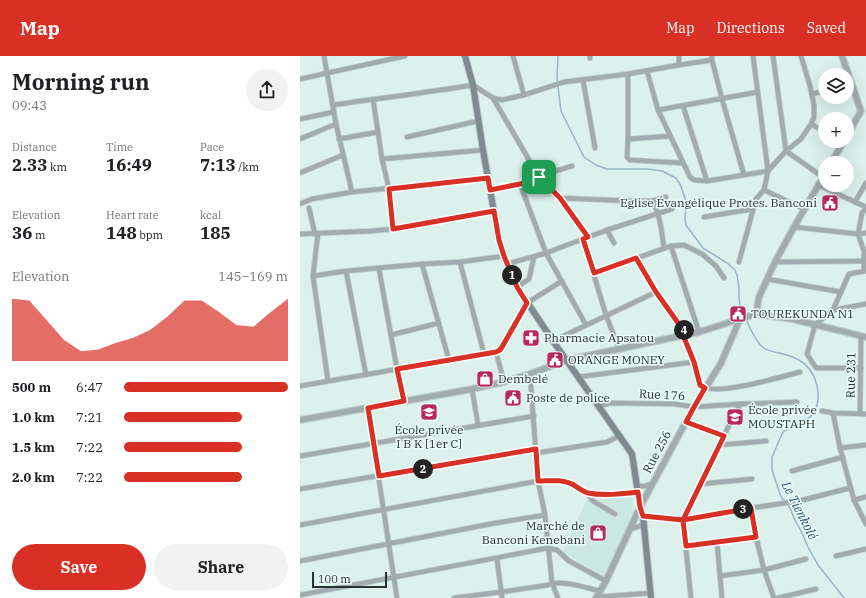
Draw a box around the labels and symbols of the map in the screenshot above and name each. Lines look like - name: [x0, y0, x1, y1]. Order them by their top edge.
- pin: [522, 160, 556, 194]
- public building icon: Eglise Évangélique Protes. Banconi: [820, 193, 840, 213]
- place label: Eglise Évangélique Protes. Banconi: [620, 195, 817, 210]
- pin: 1: [502, 265, 522, 285]
- public building icon: TOUREKUNDA N1: [728, 304, 748, 324]
- place label: TOUREKUNDA N1: [751, 306, 854, 321]
- pin: 4: [674, 320, 694, 340]
- pharmacy icon: Pharmacie Apsatou: [521, 328, 541, 348]
- place label: Pharmacie Apsatou: [544, 330, 655, 345]
- public building icon: ORANGE MONEY: [545, 350, 565, 370]
- place label: ORANGE MONEY: [568, 352, 665, 367]
- street label: Rue 231: [843, 352, 858, 398]
- shop icon: Dembelé: [475, 369, 495, 389]
- place label: Dembelé: [498, 371, 548, 386]
- street label: Rue 176: [639, 386, 686, 403]
- public building icon: Poste de police: [503, 388, 523, 408]
- place label: Poste de police: [526, 390, 610, 405]
- school or university icon: École privée I B K [1er C]: [419, 402, 439, 422]
- place label: École privée MOUSTAPH: [748, 402, 817, 431]
- school or university icon: École privée MOUSTAPH: [725, 407, 745, 427]
- place label: École privée I B K [1er C]: [395, 422, 463, 451]
- street label: Rue 256: [639, 428, 674, 476]
- pin: 2: [413, 459, 433, 479]
- water label: Le Tienkolé: [777, 477, 822, 542]
- pin: 3: [733, 499, 753, 519]
- place label: Marché de Banconi Kenebani: [482, 518, 585, 547]
- shop icon: Marché de Banconi Kenebani: [588, 523, 608, 543]
- scale bar: [312, 570, 387, 589]

